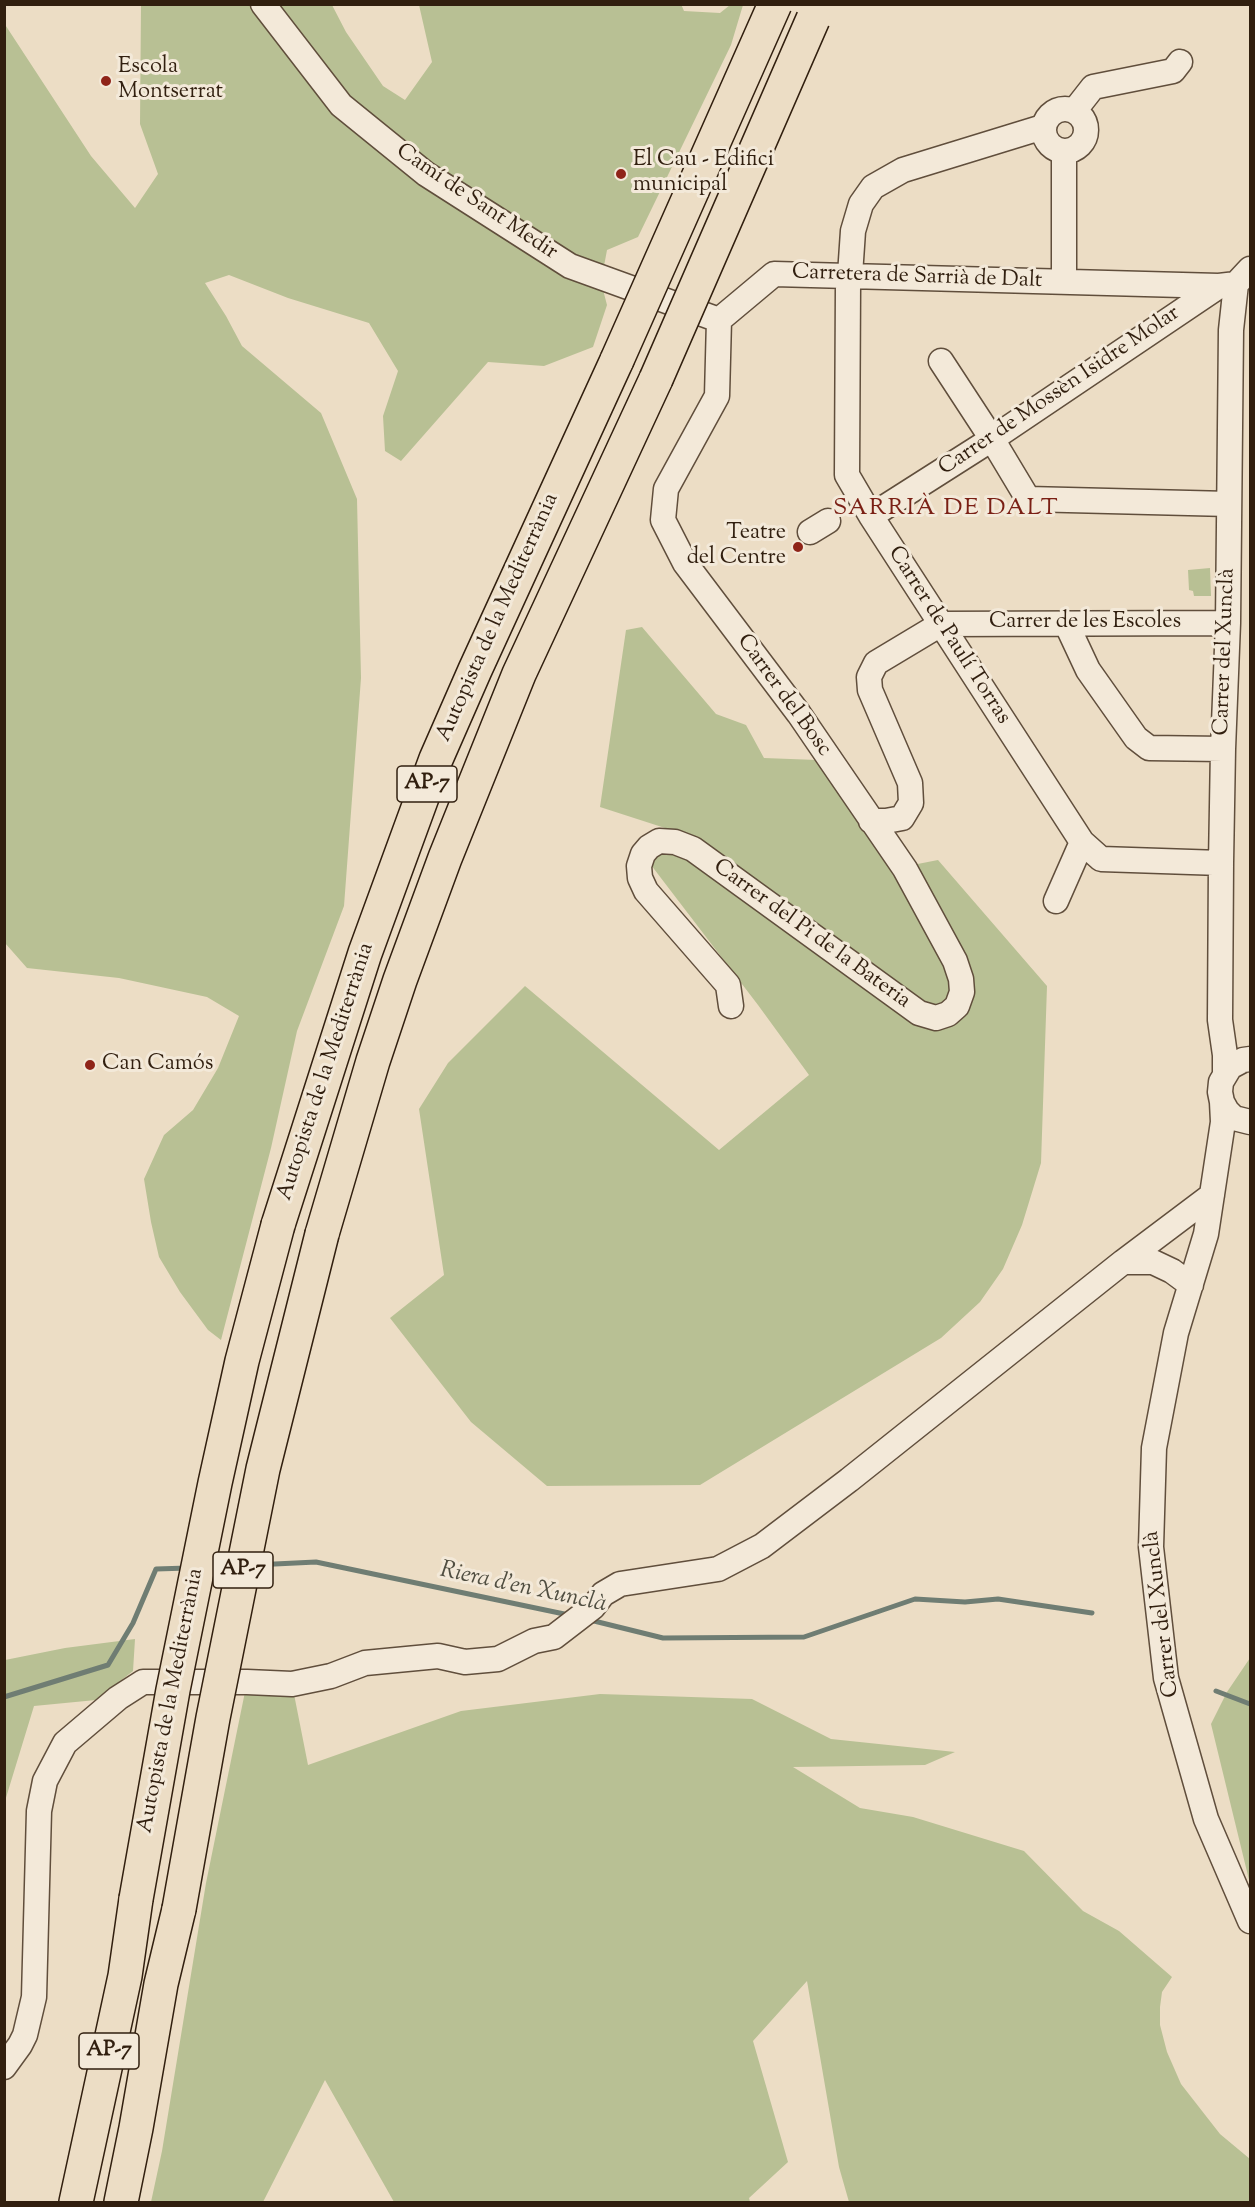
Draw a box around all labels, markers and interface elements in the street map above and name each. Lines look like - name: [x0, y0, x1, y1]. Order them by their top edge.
- place label: Escola Montserrat: [118, 55, 223, 106]
- marker: Escola Montserrat: [99, 74, 113, 88]
- street label: Camí de Sant Medir: [390, 139, 562, 267]
- place label: El Cau - Edifici municipal: [633, 148, 774, 200]
- marker: El Cau - Edifici municipal: [614, 167, 628, 181]
- street label: Carretera de Sarrià de Dalt: [791, 260, 1043, 296]
- street label: Carrer de Mossèn Isidre Molar: [935, 301, 1185, 483]
- street label: Autopista de la Mediterrània: [432, 490, 566, 746]
- district label: SARRIÀ DE DALT: [833, 496, 1059, 524]
- place label: Teatre del Centre: [687, 521, 786, 572]
- marker: Teatre del Centre: [791, 540, 805, 554]
- street label: Carrer de Paulí Torras: [881, 542, 1015, 730]
- street label: Carrer del Xunclà: [1210, 568, 1242, 736]
- street label: Carrer de les Escoles: [989, 610, 1181, 636]
- street label: Carrer del Bosc: [730, 630, 836, 762]
- road number: AP-7: [397, 766, 457, 802]
- street label: Carrer del Pi de la Bateria: [707, 855, 915, 1015]
- street label: Autopista de la Mediterrània: [273, 940, 381, 1204]
- place label: Can Camós: [102, 1052, 213, 1078]
- marker: Can Camós: [83, 1058, 97, 1072]
- street label: Carrer del Xunclà: [1140, 1529, 1186, 1699]
- road number: AP-7: [213, 1552, 273, 1588]
- water label: Riera d'en Xunclà: [437, 1557, 609, 1621]
- street label: Autopista de la Mediterrània: [133, 1566, 211, 1836]
- road number: AP-7: [79, 2033, 139, 2069]

